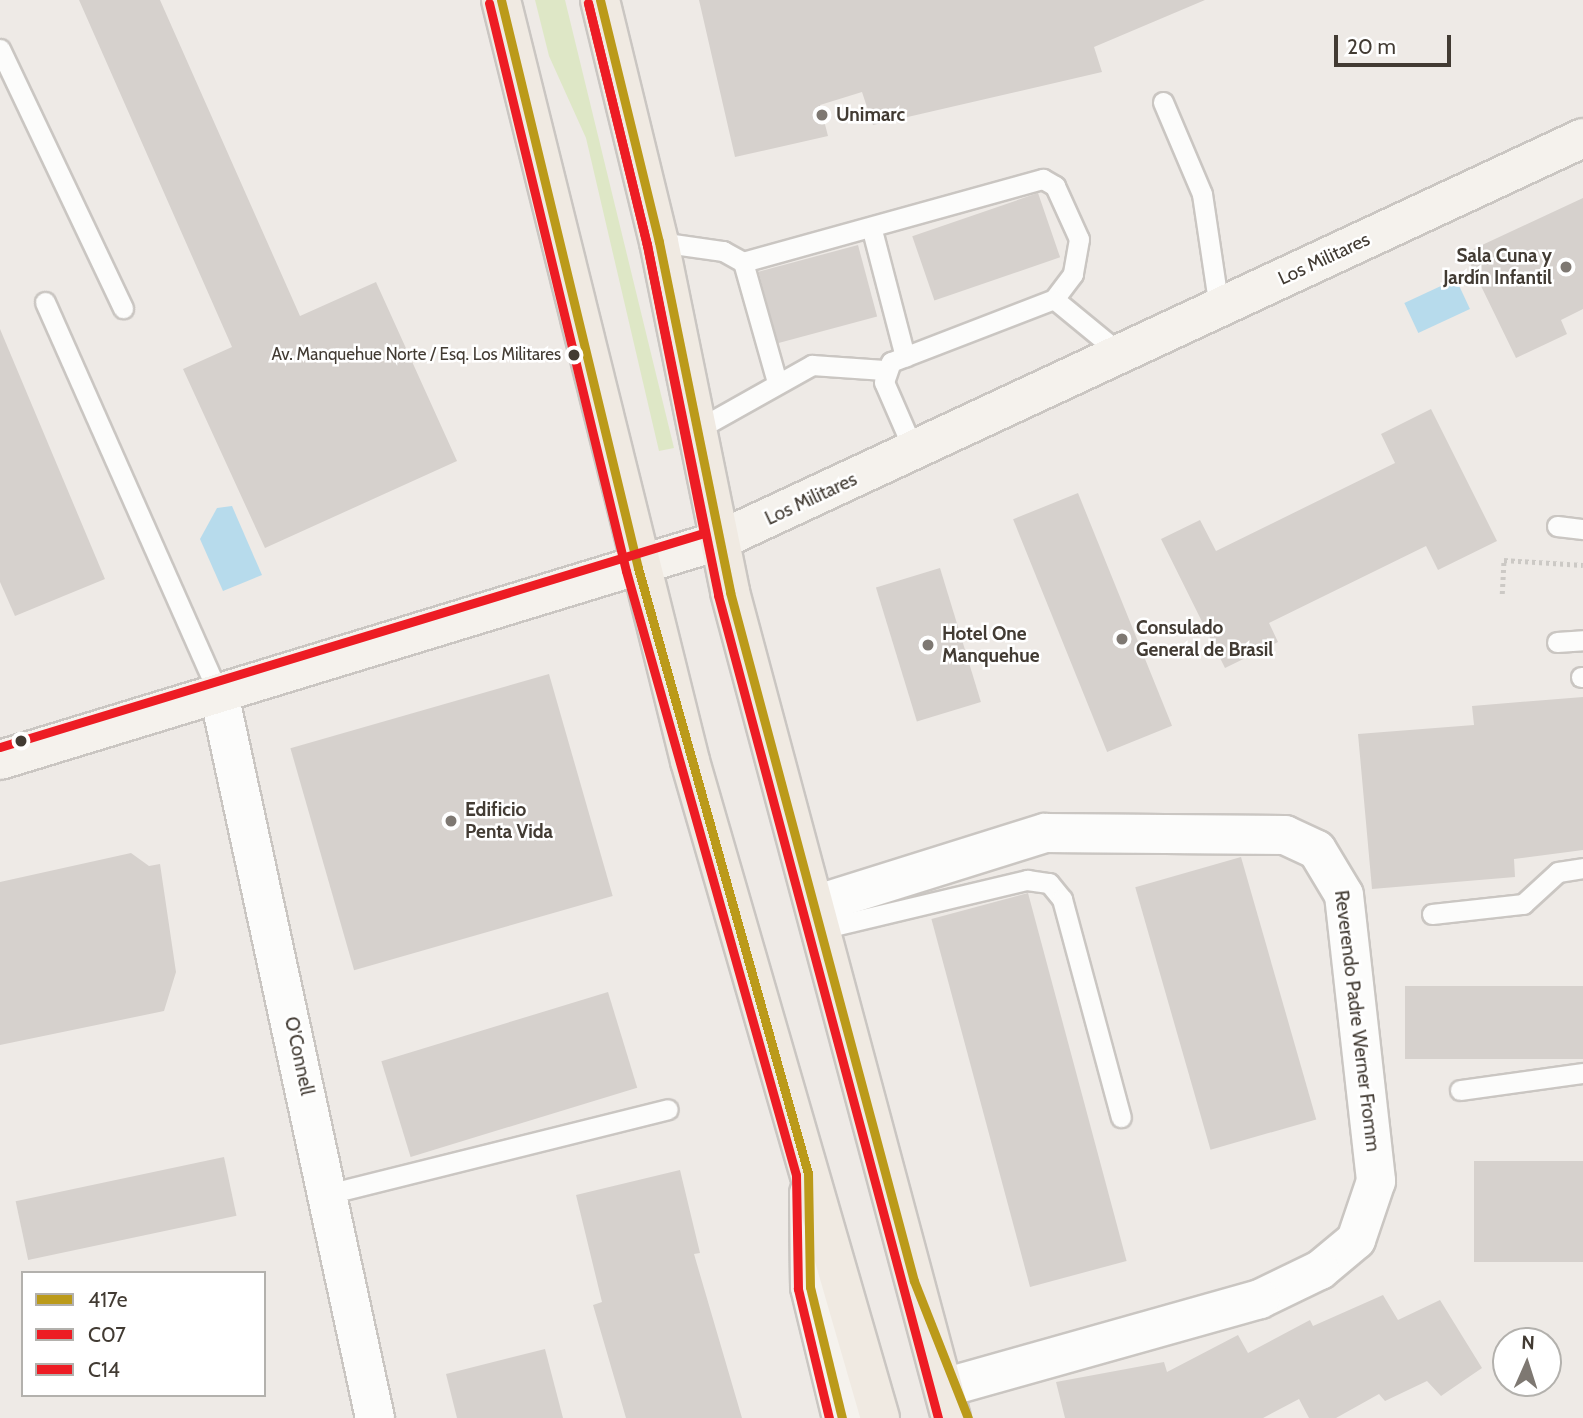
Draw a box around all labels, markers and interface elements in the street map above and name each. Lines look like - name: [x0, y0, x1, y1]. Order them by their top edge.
- scale bar: [1338, 21, 1455, 65]
- text: 20 m: [1347, 34, 1396, 59]
- place label: Unimarc: [836, 104, 905, 126]
- marker: Unimarc: [814, 107, 830, 123]
- street label: Los Militares: [1275, 228, 1373, 290]
- place label: Sala Cuna y Jardín Infantil: [1443, 245, 1552, 289]
- marker: Sala Cuna y Jardín Infantil: [1558, 259, 1574, 275]
- place label: Av. Manquehue Norte / Esq. Los Militares: [271, 345, 561, 365]
- marker: Av. Manquehue Norte / Esq. Los Militares: [567, 348, 581, 362]
- street label: Los Militares: [762, 468, 860, 530]
- place label: Consulado General de Brasil: [1136, 617, 1273, 661]
- place label: Hotel One Manquehue: [942, 623, 1039, 667]
- marker: Consulado General de Brasil: [1114, 631, 1130, 647]
- marker: Hotel One Manquehue: [920, 637, 936, 653]
- unlabelled marker: [14, 734, 28, 748]
- place label: Edificio Penta Vida: [465, 799, 553, 843]
- marker: Edificio Penta Vida: [443, 813, 459, 829]
- street label: Reverendo Padre Werner Fromm: [1330, 889, 1384, 1153]
- street label: O'Connell: [280, 1015, 318, 1097]
- legend: [21, 1271, 266, 1397]
- text: 417e: [88, 1287, 128, 1312]
- text: C07: [88, 1322, 126, 1347]
- north arrow: [1492, 1327, 1562, 1397]
- text: N: [1521, 1331, 1535, 1354]
- text: C14: [88, 1357, 120, 1382]

